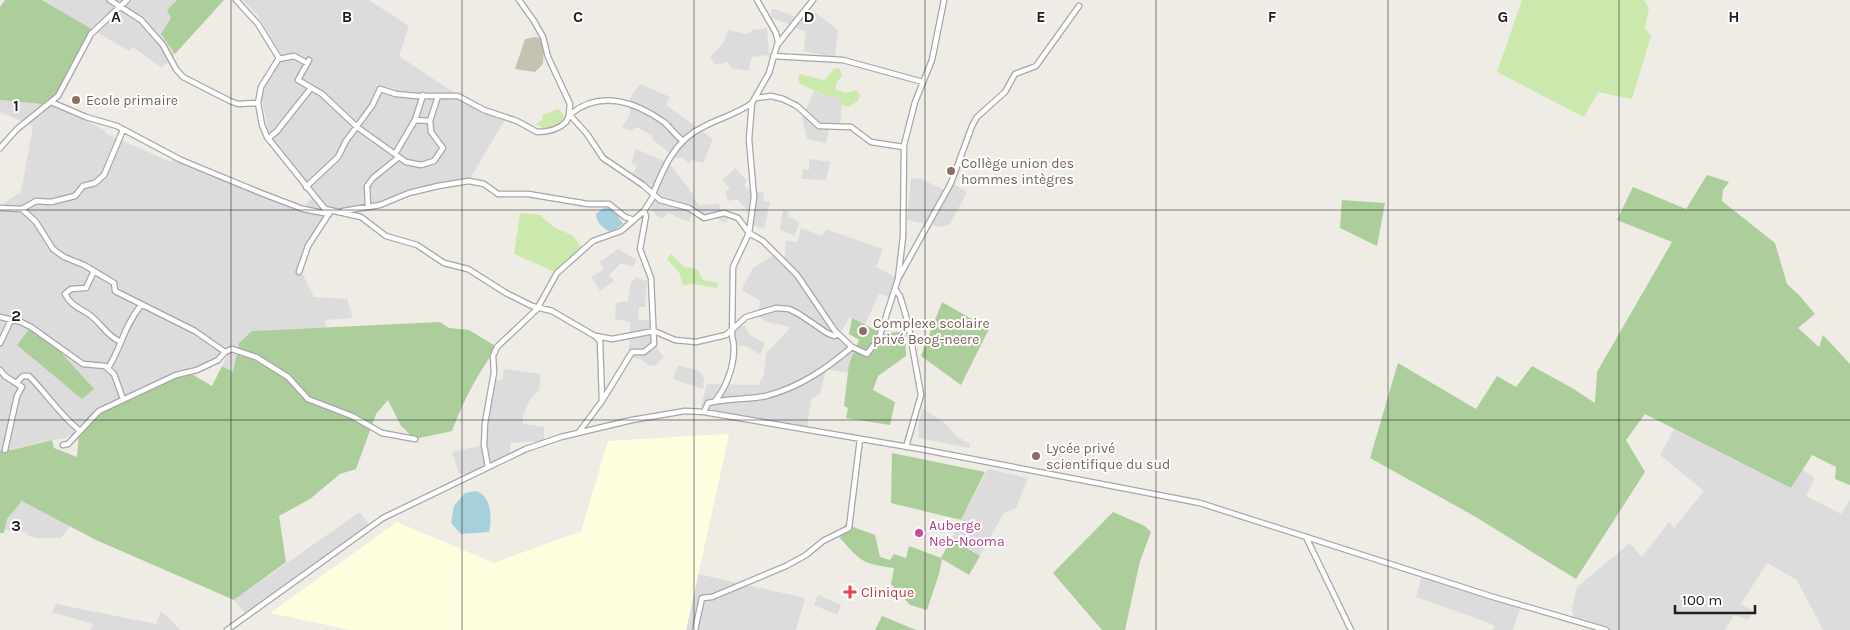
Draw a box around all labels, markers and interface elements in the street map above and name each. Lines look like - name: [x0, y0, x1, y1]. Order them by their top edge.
- text: A: [111, 7, 121, 26]
- text: B: [342, 7, 352, 26]
- text: C: [573, 7, 583, 26]
- text: D: [804, 7, 815, 26]
- text: E: [1036, 7, 1046, 26]
- text: F: [1268, 7, 1277, 26]
- text: G: [1498, 7, 1508, 26]
- text: H: [1728, 7, 1740, 26]
- place label: Ecole primaire: [86, 92, 178, 109]
- marker: Ecole primaire: [70, 94, 82, 106]
- text: 1: [13, 96, 19, 115]
- place label: Collège union des hommes intègres: [961, 155, 1074, 188]
- marker: Collège union des hommes intègres: [945, 165, 957, 177]
- text: 2: [11, 306, 21, 325]
- place label: Complexe scolaire privé Beog-neere: [873, 315, 990, 348]
- marker: Complexe scolaire privé Beog-neere: [857, 325, 869, 337]
- place label: Lycée privé scientifique du sud: [1046, 440, 1170, 473]
- marker: Lycée privé scientifique du sud: [1030, 450, 1042, 462]
- text: 3: [11, 516, 21, 535]
- place label: Auberge Neb-Nooma: [929, 517, 1005, 550]
- marker: Auberge Neb-Nooma: [913, 527, 925, 539]
- scale bar: [1675, 582, 1755, 614]
- place label: Clinique: [861, 584, 914, 601]
- marker: Clinique: [843, 585, 857, 599]
- text: 100 m: [1682, 591, 1722, 609]

